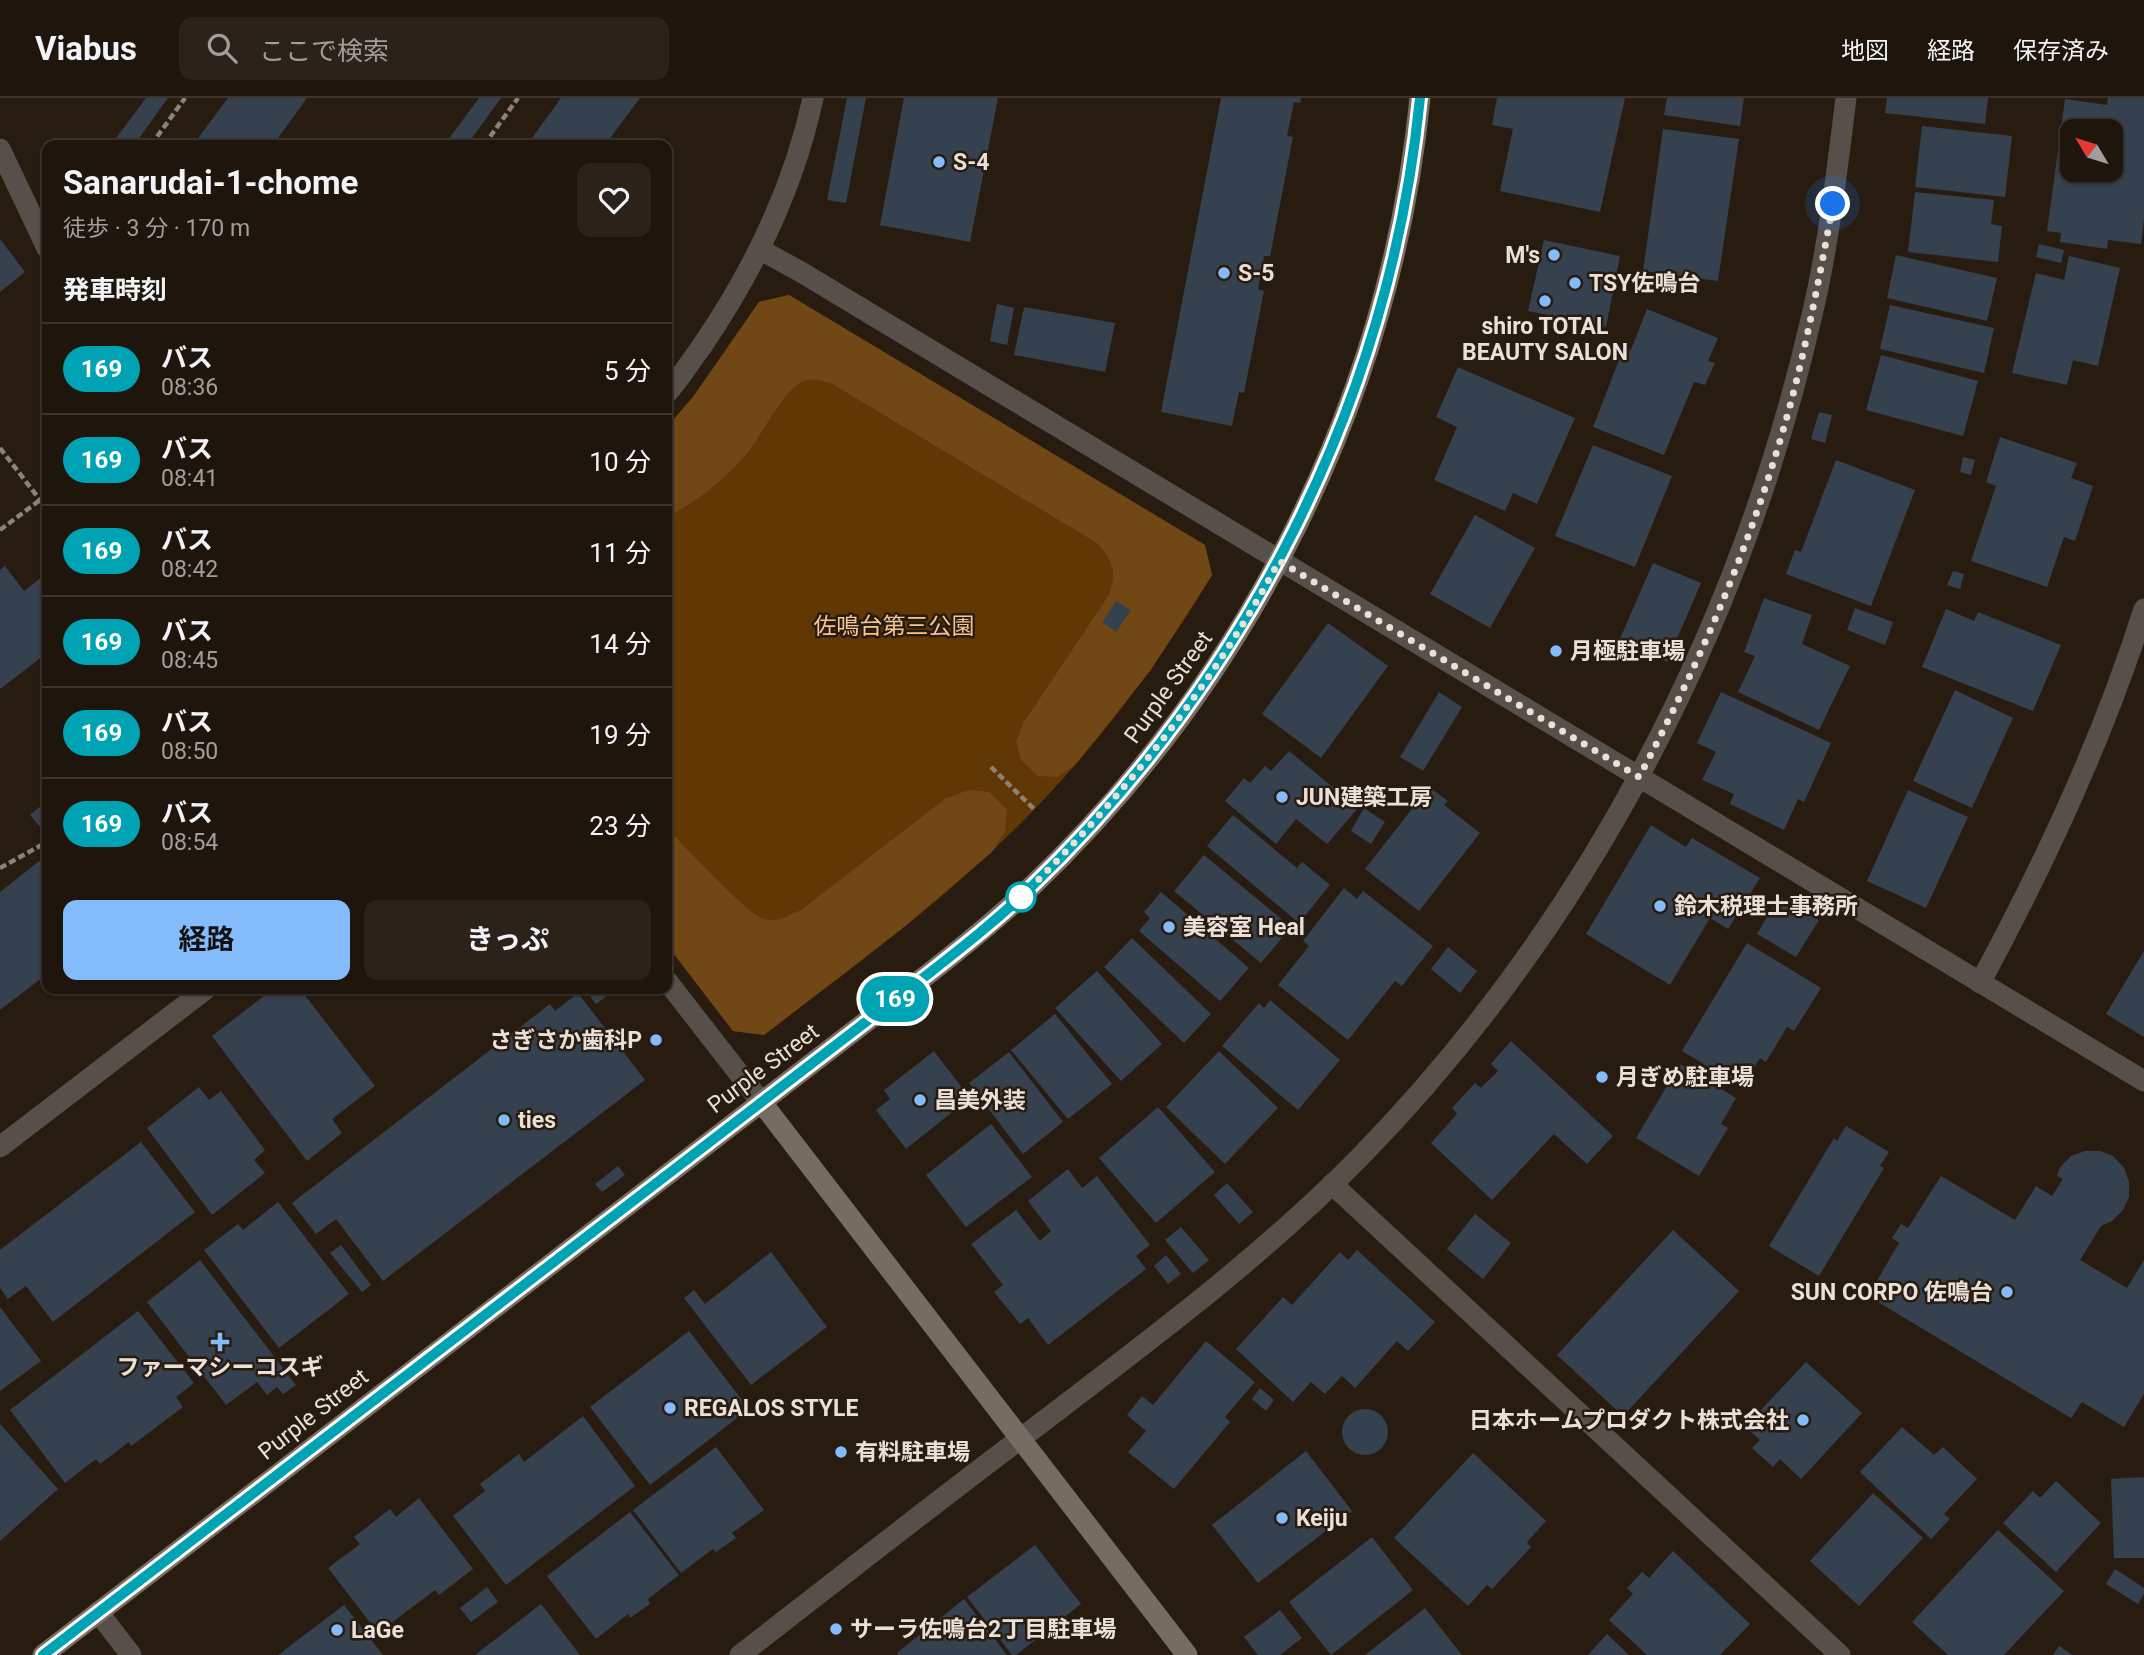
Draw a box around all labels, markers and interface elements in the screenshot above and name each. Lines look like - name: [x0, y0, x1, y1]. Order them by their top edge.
- search box: [179, 17, 669, 80]
- text: Viabus: [35, 29, 137, 68]
- icon: search: [203, 29, 241, 67]
- text: ここで検索: [259, 36, 389, 66]
- text: 地図: [1841, 37, 1889, 65]
- text: 経路: [1927, 37, 1975, 65]
- text: 保存済み: [2013, 37, 2109, 65]
- north arrow: [2060, 119, 2123, 182]
- map controls: [2060, 119, 2123, 182]
- place label: S-4: [953, 149, 989, 176]
- marker: S-4: [931, 154, 947, 170]
- text: Sanarudai-1-chome: [63, 163, 358, 202]
- button: heart: [577, 163, 651, 237]
- your location: [1815, 186, 1850, 221]
- text: 徒歩 · 3 分 · 170 m: [63, 215, 250, 242]
- place label: M's: [1505, 242, 1540, 269]
- marker: M's: [1546, 247, 1562, 263]
- place label: S-5: [1238, 260, 1274, 287]
- marker: S-5: [1216, 265, 1232, 281]
- place label: TSY佐鳴台: [1589, 270, 1700, 297]
- text: 発車時刻: [63, 275, 167, 305]
- marker: TSY佐鳴台: [1567, 275, 1583, 291]
- marker: shiro TOTAL BEAUTY SALON: [1537, 293, 1553, 309]
- place label: shiro TOTAL BEAUTY SALON: [1462, 313, 1628, 366]
- text: バス: [161, 343, 213, 373]
- text: 169: [81, 355, 122, 383]
- text: 5 分: [604, 356, 651, 386]
- text: 08:36: [161, 374, 218, 401]
- text: バス: [161, 434, 213, 464]
- text: 169: [81, 446, 122, 474]
- text: 10 分: [589, 447, 651, 477]
- text: 08:41: [161, 465, 218, 492]
- text: バス: [161, 525, 213, 555]
- text: 169: [81, 537, 122, 565]
- text: 11 分: [589, 538, 651, 568]
- text: 08:42: [161, 556, 218, 583]
- park label: 佐鳴台第三公園: [814, 613, 975, 640]
- text: バス: [161, 616, 213, 646]
- street label: Purple Street: [1119, 626, 1218, 749]
- text: 169: [81, 628, 122, 656]
- text: 14 分: [589, 629, 651, 659]
- place label: 月極駐車場: [1570, 638, 1685, 665]
- marker: 月極駐車場: [1548, 643, 1564, 659]
- text: 08:45: [161, 647, 218, 674]
- text: バス: [161, 707, 213, 737]
- text: 169: [81, 719, 122, 747]
- text: 19 分: [589, 720, 651, 750]
- text: 08:50: [161, 738, 218, 765]
- place label: JUN建築工房: [1296, 784, 1432, 811]
- marker: JUN建築工房: [1274, 789, 1290, 805]
- text: バス: [161, 798, 213, 828]
- text: 169: [81, 810, 122, 838]
- text: 23 分: [589, 811, 651, 841]
- text: 08:54: [161, 829, 218, 856]
- unlabelled marker: [1006, 882, 1036, 912]
- place label: 鈴木税理士事務所: [1674, 893, 1858, 920]
- marker: 鈴木税理士事務所: [1652, 898, 1668, 914]
- button: 経路: [63, 900, 350, 980]
- button: きっぷ: [364, 900, 651, 980]
- place label: 美容室 Heal: [1183, 914, 1305, 941]
- marker: 美容室 Heal: [1161, 919, 1177, 935]
- line badge: 169: [855, 976, 935, 1022]
- text: 169: [874, 985, 916, 1013]
- street label: Purple Street: [702, 1018, 824, 1119]
- place label: さぎさか歯科P: [489, 1027, 642, 1054]
- marker: さぎさか歯科P: [648, 1032, 664, 1048]
- place label: 月ぎめ駐車場: [1616, 1064, 1754, 1091]
- marker: 月ぎめ駐車場: [1594, 1069, 1610, 1085]
- place label: 昌美外装: [934, 1087, 1026, 1114]
- marker: 昌美外装: [912, 1092, 928, 1108]
- place label: ties: [518, 1107, 556, 1134]
- marker: ties: [496, 1112, 512, 1128]
- place label: SUN CORPO 佐鳴台: [1791, 1279, 1993, 1306]
- marker: SUN CORPO 佐鳴台: [1999, 1284, 2015, 1300]
- marker: ファーマシーコスギ: [212, 1334, 228, 1350]
- place label: ファーマシーコスギ: [117, 1354, 324, 1381]
- street label: Purple Street: [253, 1363, 374, 1466]
- place label: REGALOS STYLE: [684, 1395, 859, 1422]
- marker: REGALOS STYLE: [662, 1400, 678, 1416]
- place label: 日本ホームプロダクト株式会社: [1469, 1407, 1789, 1434]
- marker: 日本ホームプロダクト株式会社: [1795, 1412, 1811, 1428]
- place label: 有料駐車場: [855, 1439, 970, 1466]
- marker: 有料駐車場: [833, 1444, 849, 1460]
- place label: Keiju: [1296, 1505, 1348, 1532]
- marker: Keiju: [1274, 1510, 1290, 1526]
- place label: サーラ佐鳴台2丁目駐車場: [850, 1616, 1116, 1643]
- place label: LaGe: [351, 1617, 404, 1644]
- marker: サーラ佐鳴台2丁目駐車場: [828, 1621, 844, 1637]
- marker: LaGe: [329, 1622, 345, 1638]

